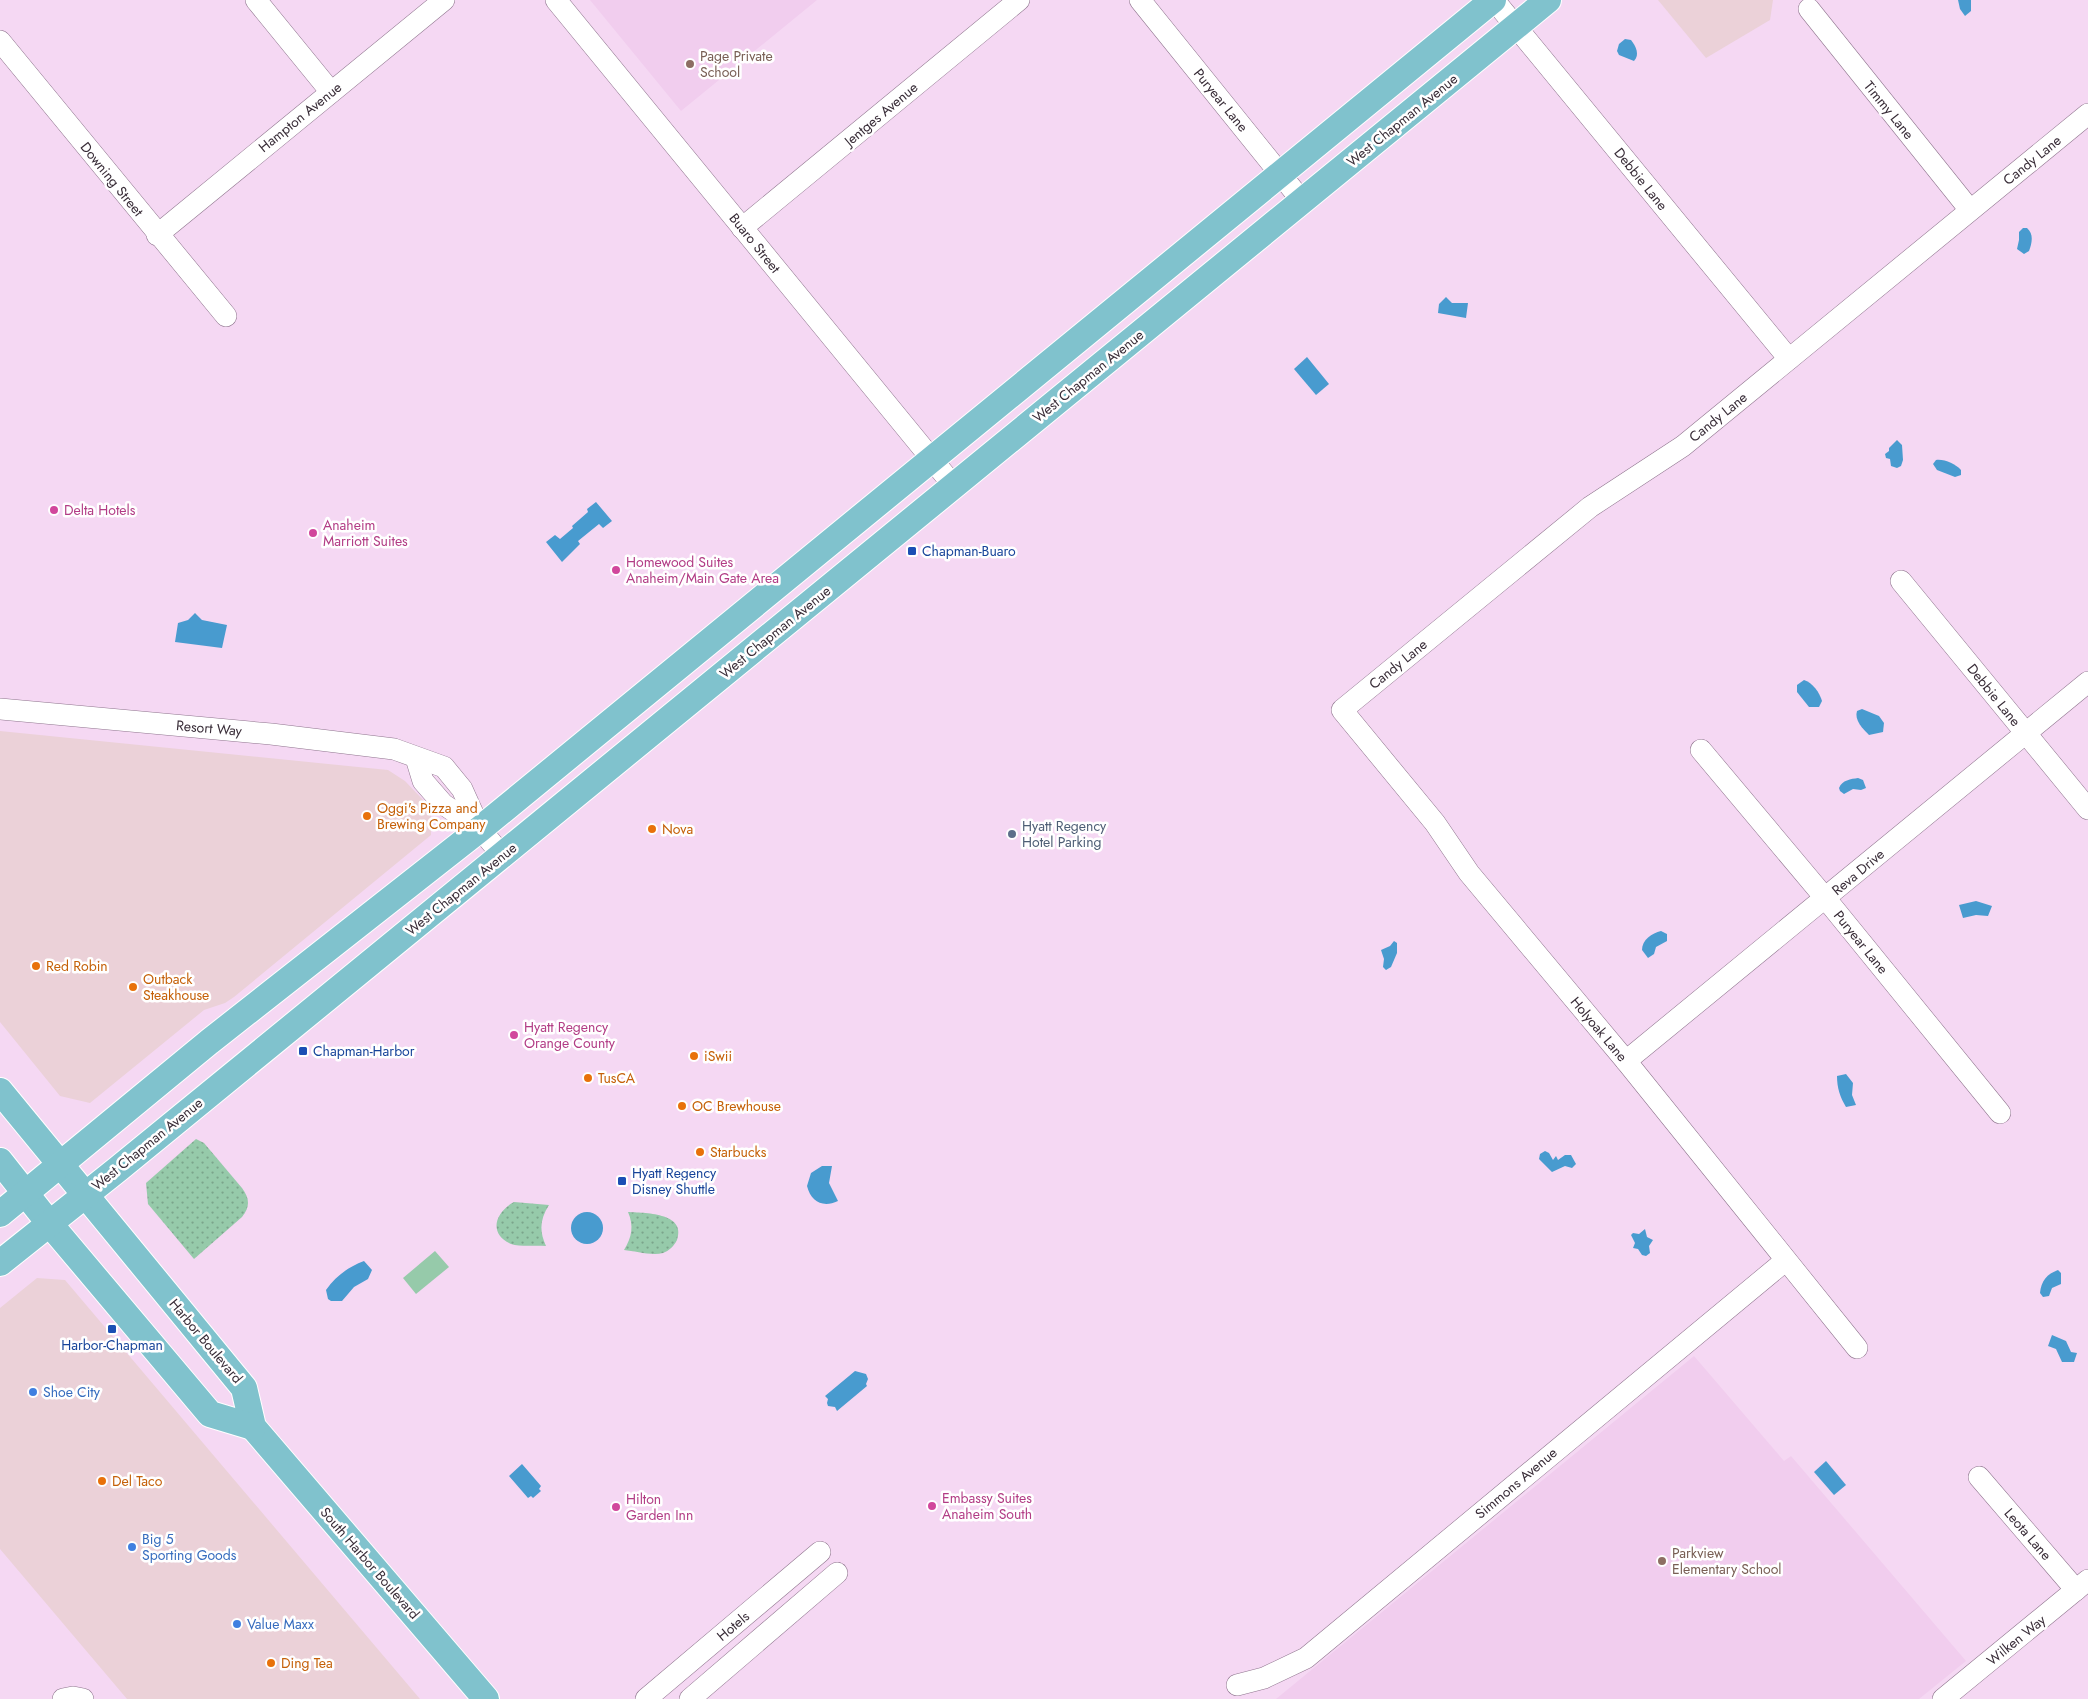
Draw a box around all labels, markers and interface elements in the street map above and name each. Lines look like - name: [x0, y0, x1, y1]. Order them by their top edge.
- place label: Page Private School: [700, 46, 773, 82]
- marker: Page Private School: [684, 58, 696, 70]
- street label: Puryear Lane: [1189, 64, 1253, 136]
- street label: West Chapman Avenue: [1342, 69, 1462, 171]
- street label: Hampton Avenue: [254, 77, 346, 157]
- street label: Jentges Avenue: [839, 77, 922, 152]
- street label: Timmy Lane: [1859, 77, 1919, 143]
- street label: Candy Lane: [1999, 130, 2065, 190]
- street label: Downing Street: [76, 138, 149, 221]
- street label: Debbie Lane: [1610, 143, 1672, 215]
- street label: Buaro Street: [725, 209, 786, 278]
- street label: West Chapman Avenue: [1028, 325, 1148, 427]
- street label: Candy Lane: [1685, 387, 1751, 447]
- place label: Delta Hotels: [64, 500, 136, 520]
- marker: Delta Hotels: [48, 504, 60, 516]
- place label: Anaheim Marriott Suites: [323, 515, 408, 551]
- marker: Anaheim Marriott Suites: [307, 527, 319, 539]
- place label: Chapman-Buaro: [922, 541, 1016, 561]
- marker: Chapman-Buaro: [906, 545, 918, 557]
- place label: Homewood Suites Anaheim/Main Gate Area: [626, 552, 779, 588]
- marker: Homewood Suites Anaheim/Main Gate Area: [610, 564, 622, 576]
- street label: West Chapman Avenue: [715, 581, 835, 683]
- street label: Candy Lane: [1365, 634, 1431, 694]
- street label: Debbie Lane: [1963, 659, 2025, 731]
- street label: Resort Way: [175, 715, 244, 741]
- place label: Oggi's Pizza and Brewing Company: [377, 798, 486, 834]
- marker: Oggi's Pizza and Brewing Company: [361, 810, 373, 822]
- place label: Hyatt Regency Hotel Parking: [1022, 816, 1107, 852]
- place label: Nova: [662, 819, 693, 839]
- marker: Nova: [646, 823, 658, 835]
- marker: Hyatt Regency Hotel Parking: [1006, 828, 1018, 840]
- street label: West Chapman Avenue: [401, 838, 521, 940]
- street label: Reva Drive: [1827, 844, 1889, 900]
- street label: Puryear Lane: [1829, 906, 1893, 978]
- place label: Red Robin: [46, 956, 108, 976]
- marker: Red Robin: [30, 960, 42, 972]
- place label: Outback Steakhouse: [143, 969, 209, 1005]
- marker: Outback Steakhouse: [127, 981, 139, 993]
- street label: Holyoak Lane: [1566, 992, 1632, 1066]
- place label: Hyatt Regency Orange County: [524, 1017, 616, 1053]
- marker: Hyatt Regency Orange County: [508, 1029, 520, 1041]
- place label: Chapman-Harbor: [313, 1041, 415, 1061]
- marker: Chapman-Harbor: [297, 1045, 309, 1057]
- place label: iSwii: [704, 1046, 732, 1066]
- marker: iSwii: [688, 1050, 700, 1062]
- place label: TusCA: [598, 1068, 636, 1088]
- marker: TusCA: [582, 1072, 594, 1084]
- street label: West Chapman Avenue: [87, 1093, 207, 1195]
- place label: OC Brewhouse: [692, 1096, 781, 1116]
- marker: OC Brewhouse: [676, 1100, 688, 1112]
- place label: Starbucks: [710, 1142, 767, 1162]
- marker: Starbucks: [694, 1146, 706, 1158]
- place label: Hyatt Regency Disney Shuttle: [632, 1163, 717, 1199]
- marker: Hyatt Regency Disney Shuttle: [616, 1175, 628, 1187]
- street label: Harbor Boulevard: [165, 1294, 247, 1388]
- marker: Harbor-Chapman: [106, 1323, 118, 1335]
- place label: Harbor-Chapman: [61, 1335, 163, 1355]
- place label: Shoe City: [43, 1382, 101, 1402]
- marker: Shoe City: [27, 1386, 39, 1398]
- street label: Simmons Avenue: [1471, 1443, 1561, 1523]
- place label: Del Taco: [112, 1471, 163, 1491]
- marker: Del Taco: [96, 1475, 108, 1487]
- place label: Embassy Suites Anaheim South: [942, 1488, 1032, 1524]
- place label: Hilton Garden Inn: [626, 1489, 693, 1525]
- marker: Embassy Suites Anaheim South: [926, 1500, 938, 1512]
- marker: Hilton Garden Inn: [610, 1501, 622, 1513]
- street label: South Harbor Boulevard: [316, 1503, 424, 1623]
- street label: Leota Lane: [2000, 1504, 2056, 1564]
- place label: Big 5 Sporting Goods: [142, 1529, 237, 1565]
- marker: Big 5 Sporting Goods: [126, 1541, 138, 1553]
- place label: Parkview Elementary School: [1672, 1543, 1782, 1579]
- marker: Parkview Elementary School: [1656, 1555, 1668, 1567]
- street label: Hotels: [712, 1606, 754, 1646]
- street label: Wilken Way: [1982, 1609, 2050, 1670]
- place label: Value Maxx: [247, 1614, 314, 1634]
- marker: Value Maxx: [231, 1618, 243, 1630]
- place label: Ding Tea: [281, 1653, 333, 1673]
- marker: Ding Tea: [265, 1657, 277, 1669]

